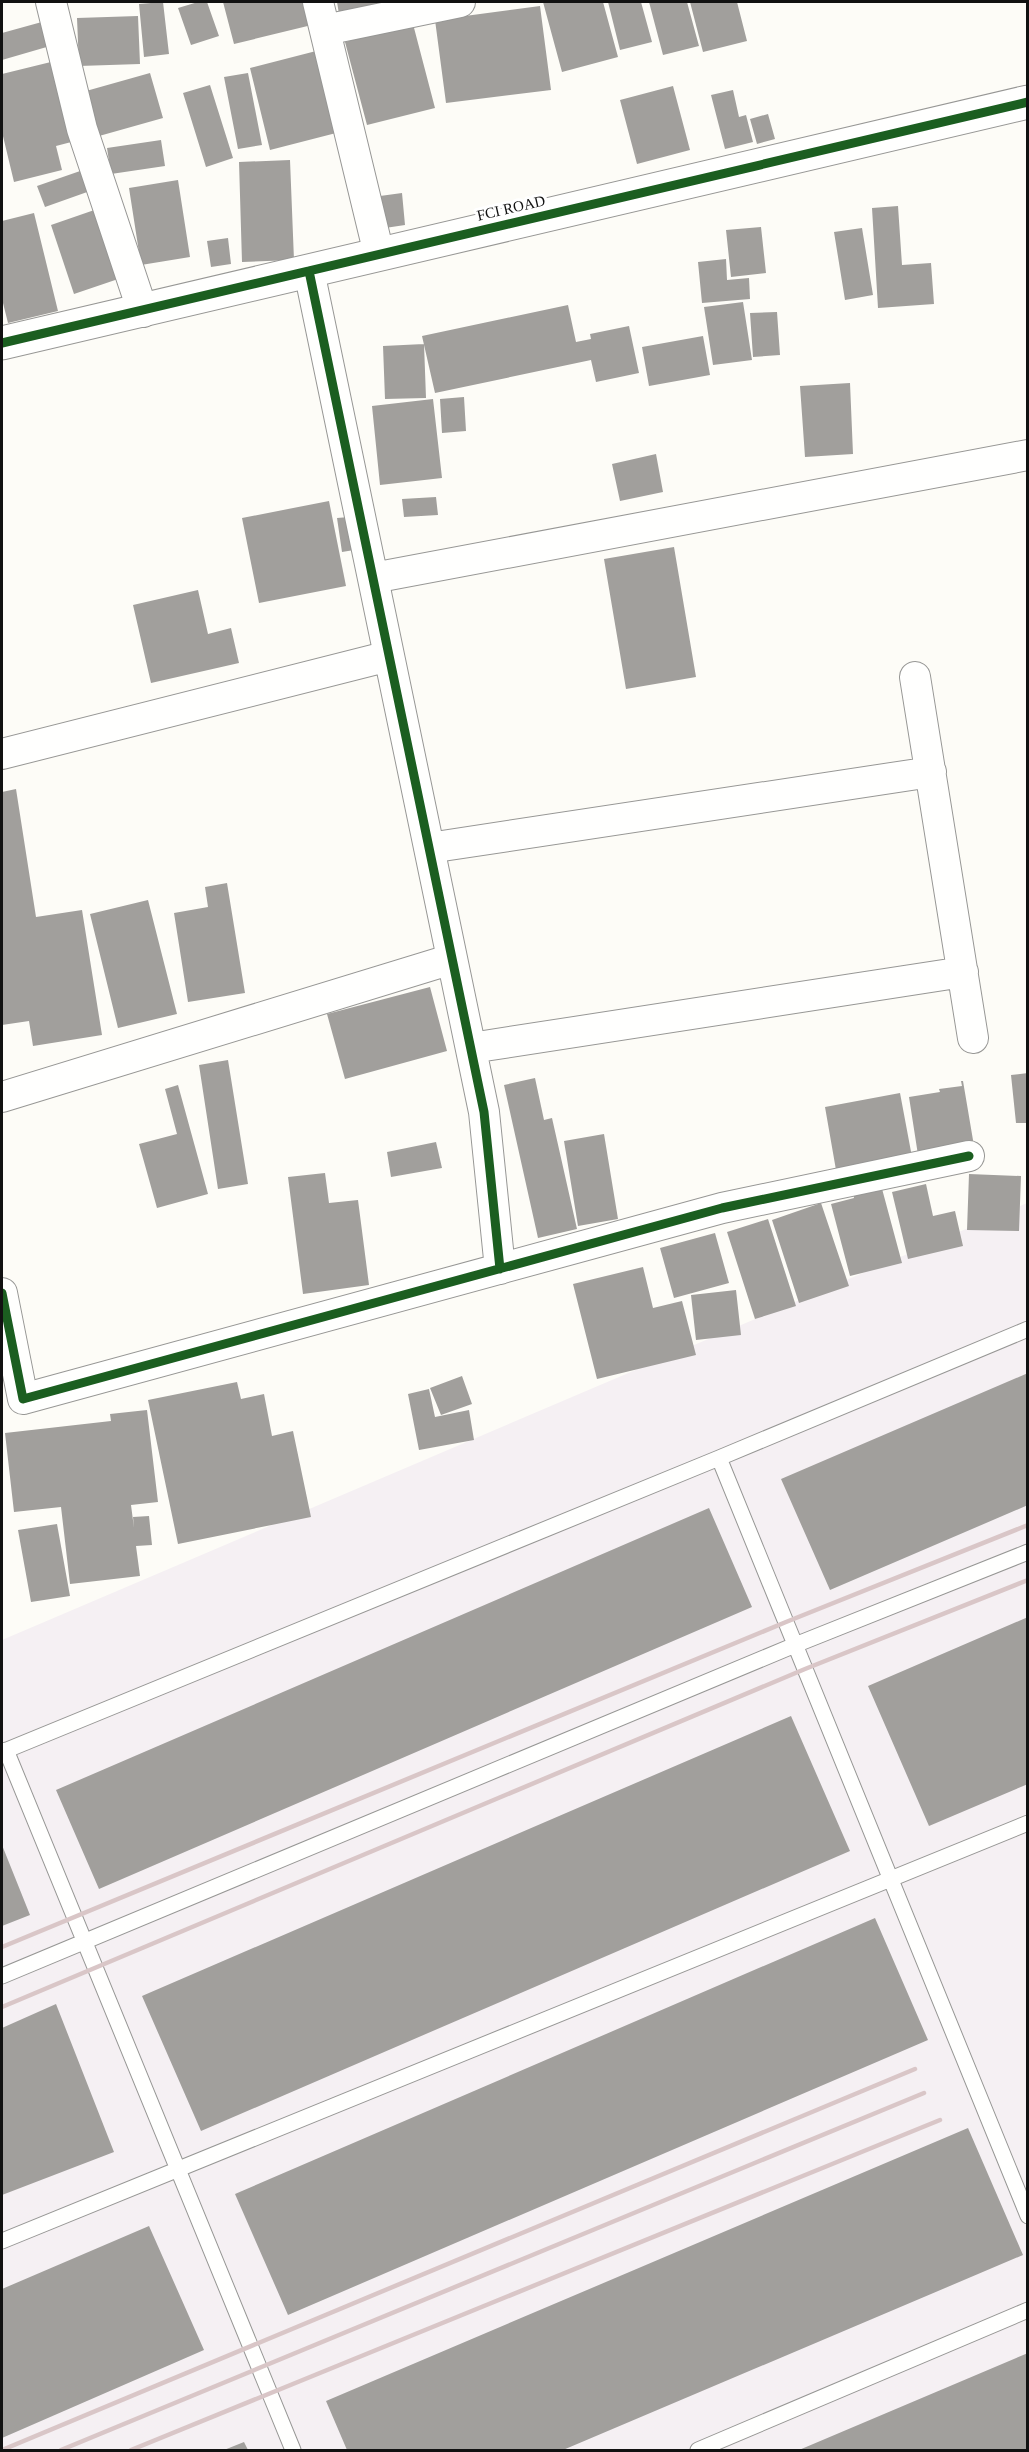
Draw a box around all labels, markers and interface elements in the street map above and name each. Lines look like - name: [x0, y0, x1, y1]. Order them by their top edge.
- street label: FCI ROAD: [475, 192, 547, 224]

